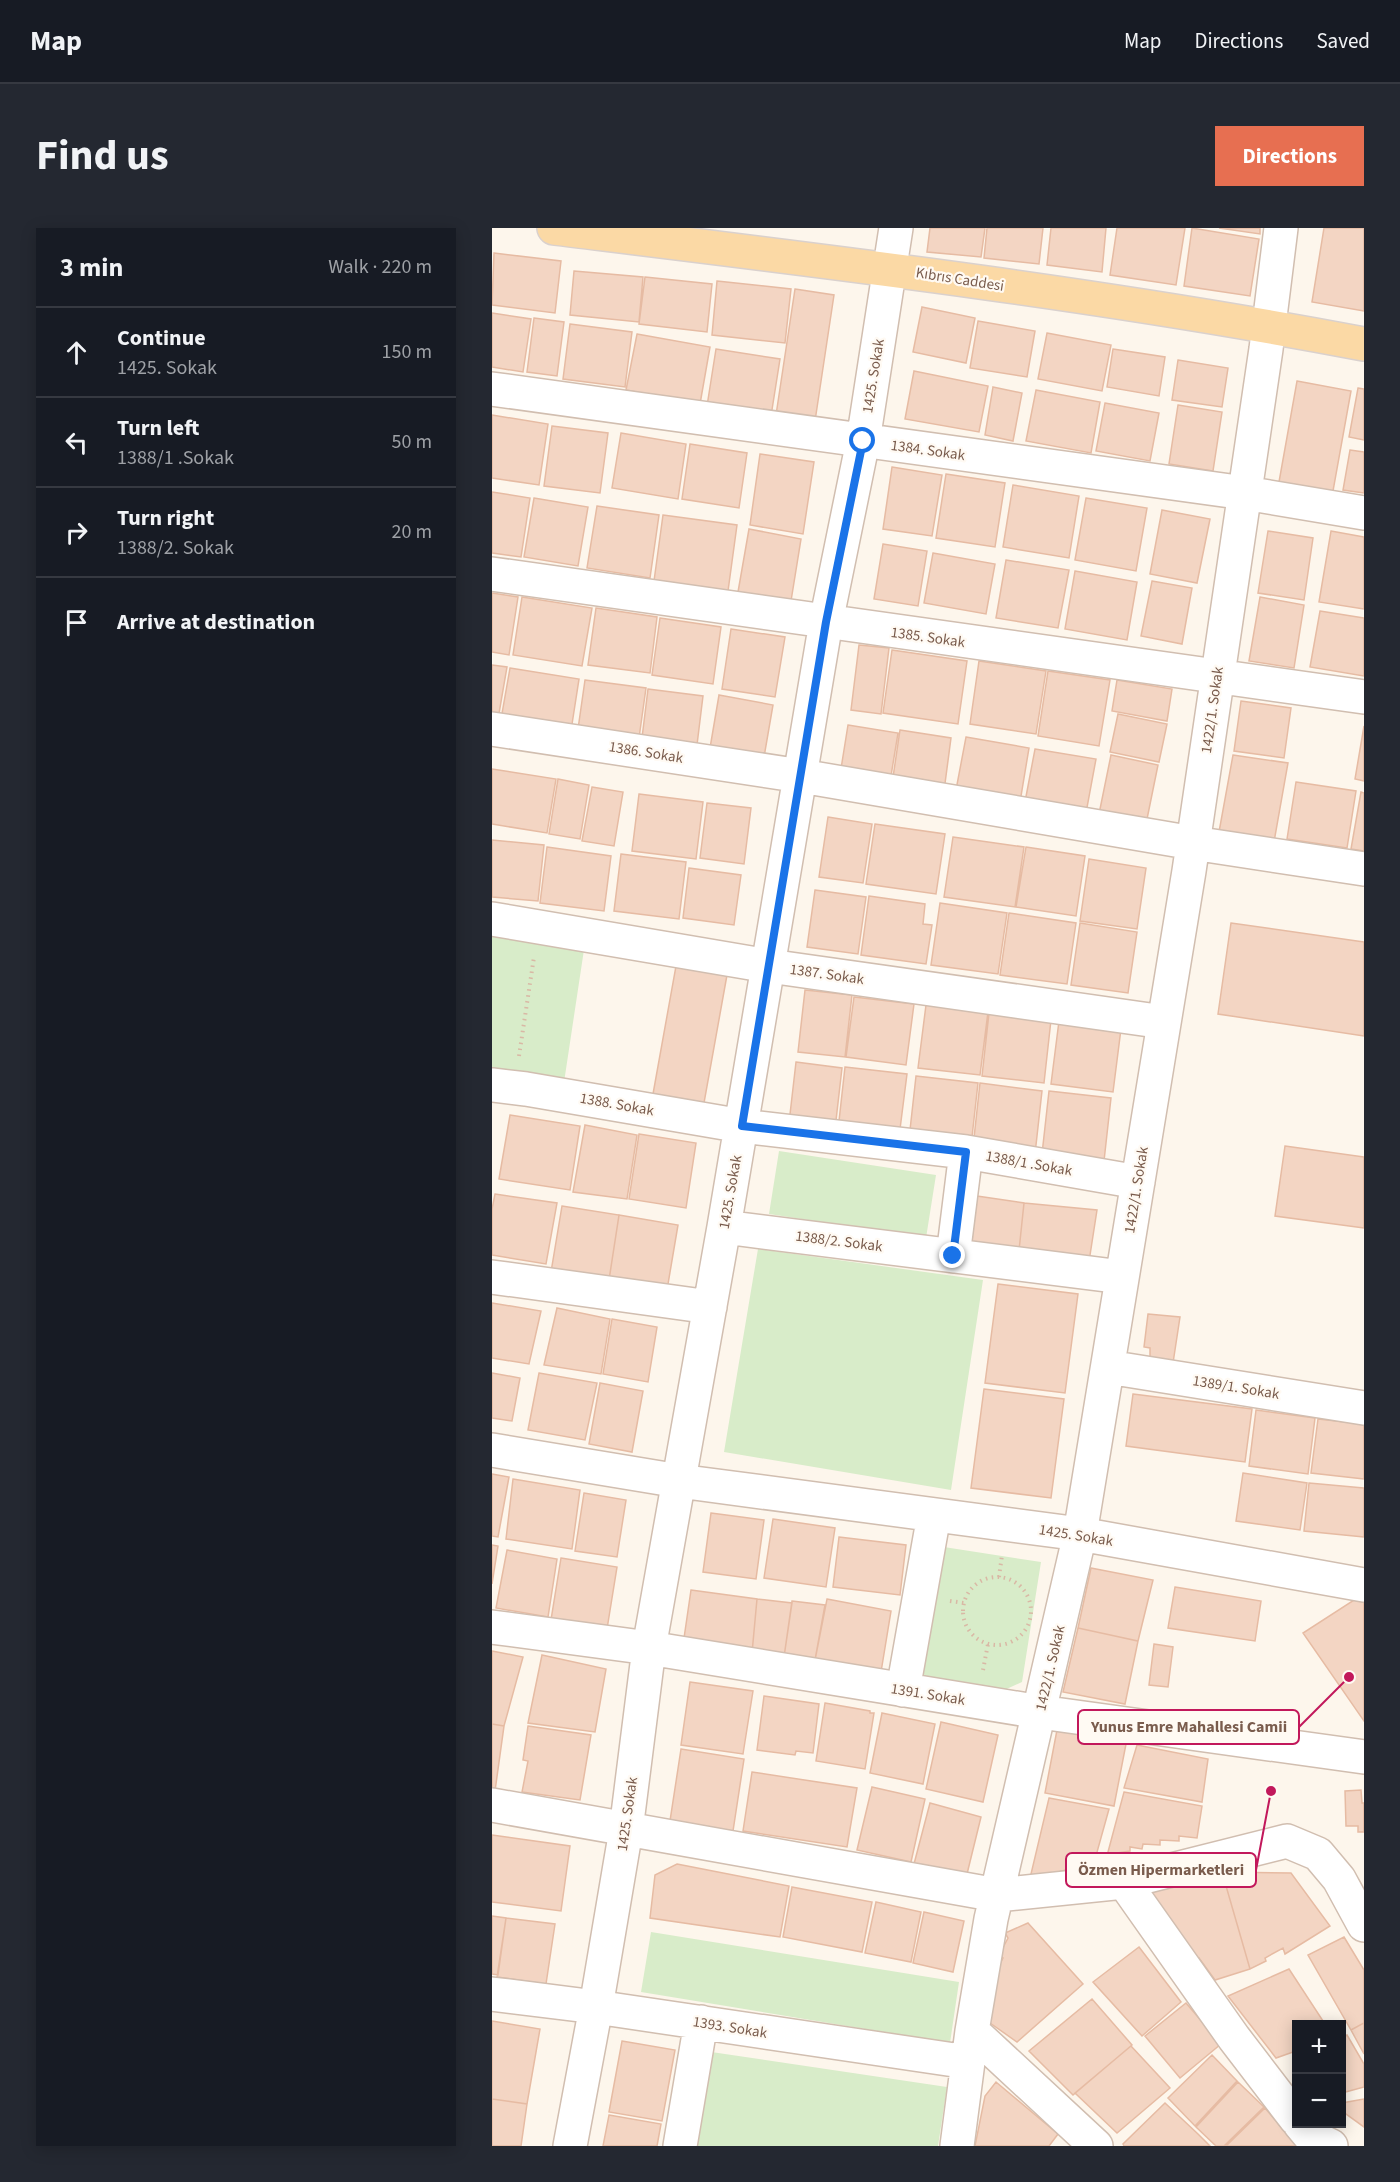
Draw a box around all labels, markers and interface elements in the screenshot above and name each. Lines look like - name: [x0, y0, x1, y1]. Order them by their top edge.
- text: Map: [30, 21, 82, 61]
- text: Map: [1124, 26, 1162, 56]
- text: Directions: [1195, 26, 1283, 56]
- text: Saved: [1316, 26, 1370, 56]
- text: Find us: [36, 126, 169, 186]
- button: Directions: [1215, 126, 1364, 186]
- text: 3 min: [60, 249, 123, 286]
- text: Walk · 220 m: [328, 253, 432, 281]
- street label: Kıbrıs Caddesi: [914, 262, 1006, 297]
- text: Continue: [117, 322, 206, 354]
- icon: ahead: [60, 336, 93, 369]
- street label: 1425. Sokak: [857, 337, 890, 415]
- text: 150 m: [382, 338, 432, 366]
- text: 1425. Sokak: [117, 354, 217, 382]
- text: Turn left: [117, 412, 199, 444]
- icon: left: [60, 426, 93, 459]
- route start: [849, 427, 875, 453]
- text: 50 m: [392, 428, 432, 456]
- street label: 1384. Sokak: [889, 435, 967, 466]
- text: 1388/1 .Sokak: [117, 444, 234, 472]
- text: Turn right: [117, 502, 214, 534]
- icon: right: [60, 516, 93, 549]
- text: 20 m: [392, 518, 432, 546]
- text: 1388/2. Sokak: [117, 534, 234, 562]
- icon: arrive: [60, 606, 93, 639]
- text: Arrive at destination: [117, 606, 315, 638]
- street label: 1385. Sokak: [889, 622, 967, 653]
- street label: 1422/1. Sokak: [1196, 665, 1229, 755]
- street label: 1386. Sokak: [607, 736, 685, 769]
- street label: 1387. Sokak: [788, 959, 866, 990]
- street label: 1388. Sokak: [578, 1088, 656, 1121]
- street label: 1422/1. Sokak: [1119, 1145, 1154, 1235]
- street label: 1388/1 .Sokak: [984, 1146, 1074, 1182]
- street label: 1425. Sokak: [714, 1153, 747, 1231]
- street label: 1388/2. Sokak: [794, 1226, 884, 1257]
- route end: [939, 1242, 965, 1268]
- street label: 1389/1. Sokak: [1191, 1370, 1281, 1405]
- street label: 1425. Sokak: [1037, 1519, 1115, 1552]
- street label: 1422/1. Sokak: [1030, 1622, 1071, 1713]
- street label: 1391. Sokak: [889, 1678, 967, 1711]
- callout: Yunus Emre Mahallesi Camii: [1078, 1710, 1299, 1744]
- text: Yunus Emre Mahallesi Camii: [1090, 1716, 1287, 1738]
- street label: 1425. Sokak: [612, 1775, 643, 1853]
- callout: Özmen Hipermarketleri: [1066, 1853, 1256, 1887]
- text: Özmen Hipermarketleri: [1078, 1859, 1244, 1881]
- street label: 1393. Sokak: [691, 2011, 769, 2044]
- map controls: [1292, 2020, 1346, 2128]
- button: +: [1292, 2020, 1346, 2074]
- button: −: [1292, 2074, 1346, 2128]

